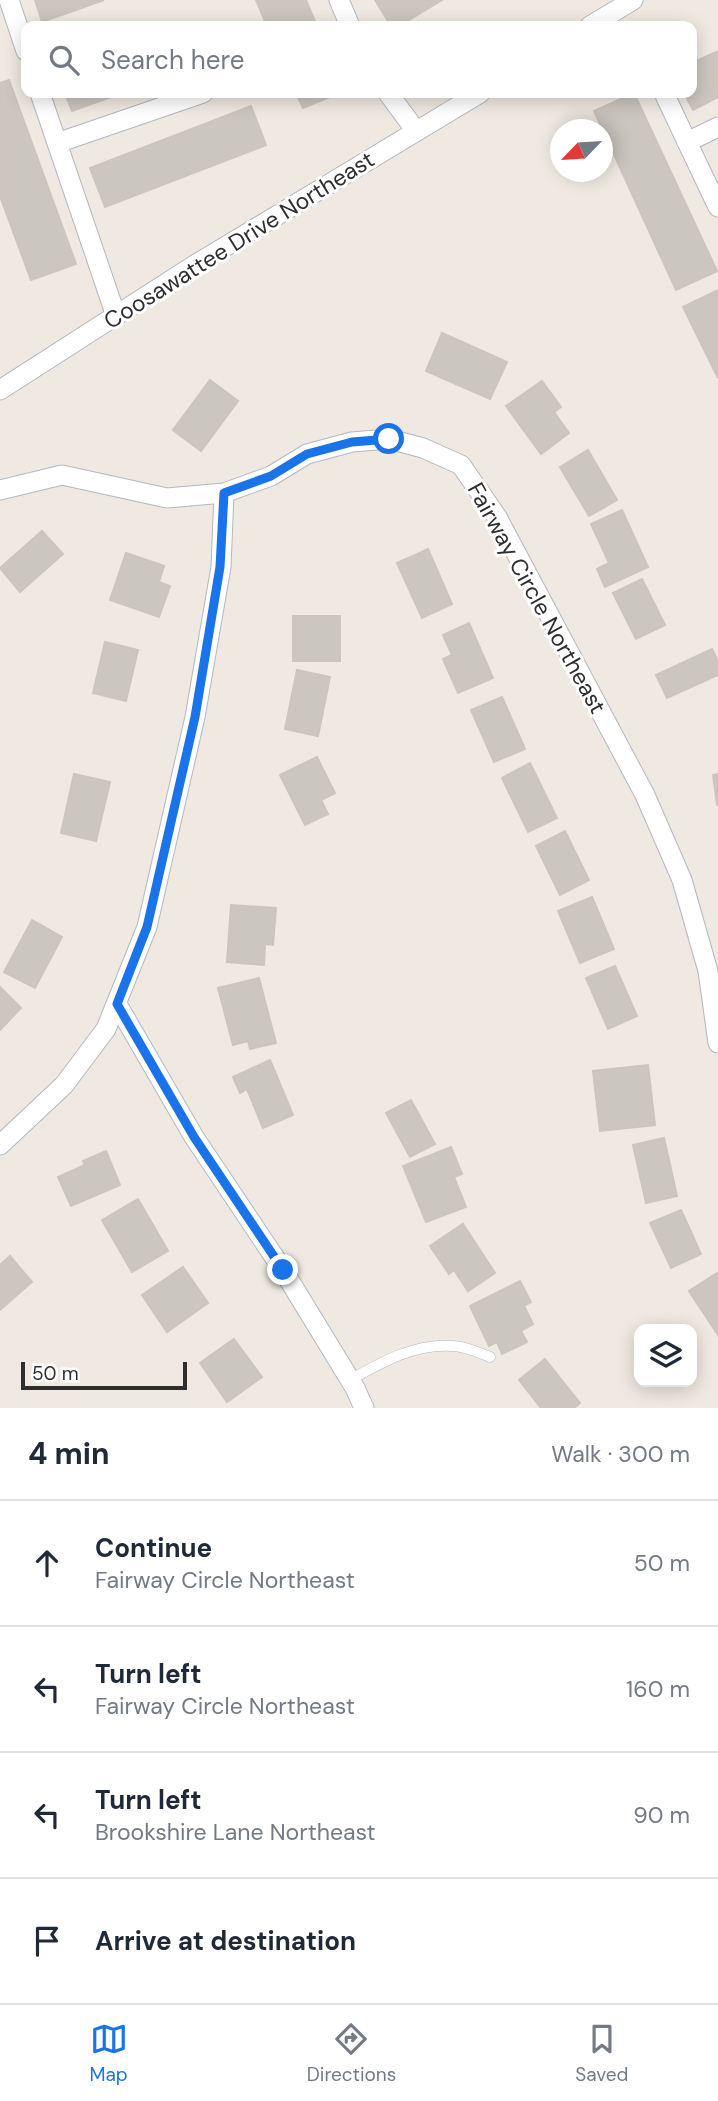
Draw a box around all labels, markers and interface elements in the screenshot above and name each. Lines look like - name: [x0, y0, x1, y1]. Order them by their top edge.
- search box: [21, 21, 697, 98]
- icon: search: [45, 41, 83, 79]
- text: Search here: [101, 43, 244, 77]
- north arrow: [550, 119, 613, 182]
- street label: Coosawattee Drive Northeast: [98, 144, 380, 336]
- route start: [373, 423, 404, 454]
- street label: Fairway Circle Northeast: [461, 477, 613, 719]
- route end: [267, 1254, 298, 1285]
- map controls: [634, 1324, 697, 1387]
- button: layers: [634, 1324, 697, 1387]
- scale bar: [21, 1359, 187, 1391]
- text: 50 m: [32, 1361, 79, 1386]
- text: 4 min: [28, 1434, 110, 1473]
- text: Walk · 300 m: [551, 1439, 690, 1469]
- text: Continue: [95, 1531, 212, 1565]
- icon: ahead: [28, 1544, 66, 1582]
- text: 50 m: [634, 1548, 690, 1578]
- text: Fairway Circle Northeast: [95, 1565, 355, 1595]
- text: Turn left: [95, 1657, 202, 1691]
- icon: left: [28, 1670, 66, 1708]
- text: 160 m: [626, 1674, 690, 1704]
- text: Fairway Circle Northeast: [95, 1691, 355, 1721]
- text: Turn left: [95, 1783, 202, 1817]
- icon: left: [28, 1796, 66, 1834]
- text: 90 m: [633, 1800, 690, 1830]
- text: Brookshire Lane Northeast: [95, 1817, 376, 1847]
- icon: arrive: [28, 1922, 66, 1960]
- text: Arrive at destination: [95, 1924, 356, 1958]
- tab: Map: [90, 2020, 128, 2087]
- tab: Directions: [307, 2020, 396, 2087]
- tab: Saved: [575, 2020, 628, 2087]

